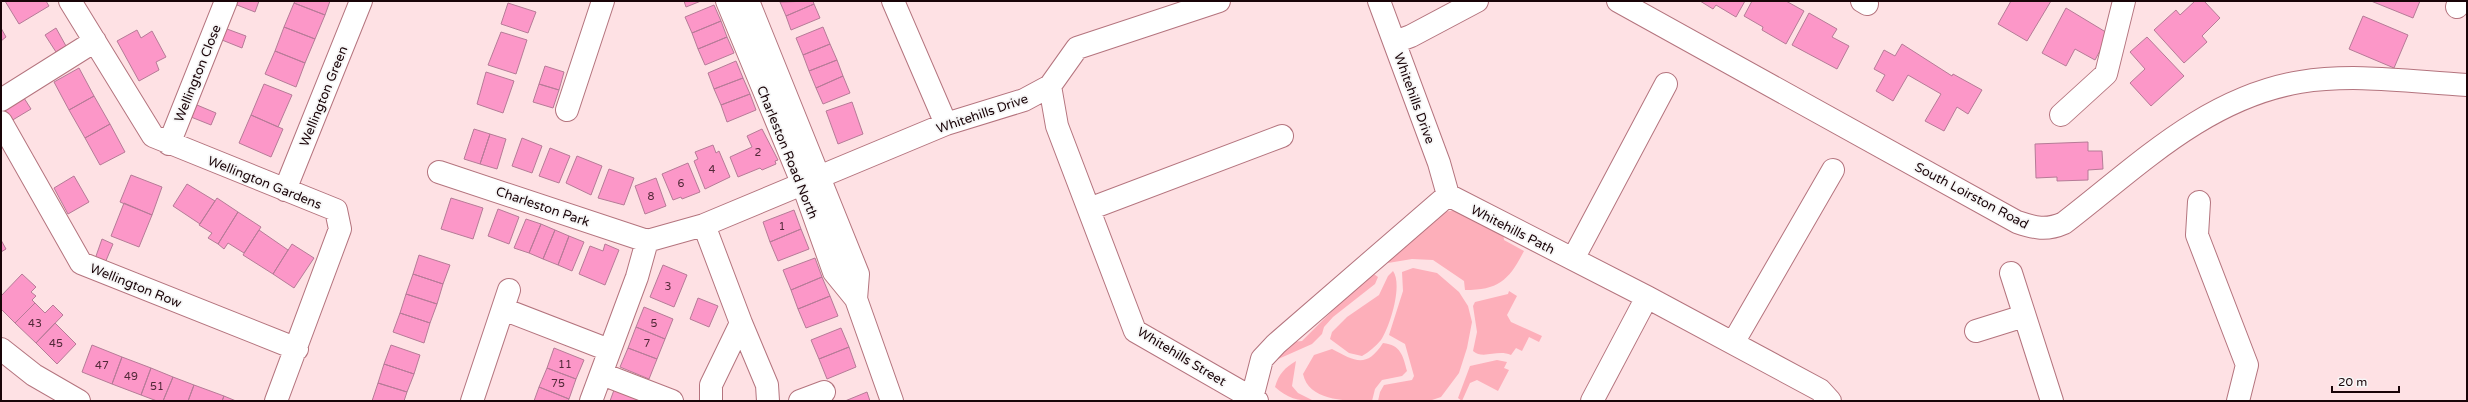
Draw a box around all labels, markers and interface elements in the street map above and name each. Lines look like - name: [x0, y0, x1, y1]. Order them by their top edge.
- street label: Wellington Close: [171, 22, 225, 124]
- street label: Wellington Green: [296, 44, 351, 149]
- street label: Whitehills Drive: [1390, 51, 1438, 146]
- street label: Charleston Road North: [753, 83, 821, 221]
- street label: Whitehills Drive: [934, 91, 1030, 137]
- house number: 2: [755, 146, 762, 159]
- street label: Wellington Gardens: [205, 153, 324, 213]
- street label: South Loirston Road: [1912, 159, 2031, 233]
- house number: 4: [709, 163, 716, 176]
- house number: 6: [678, 177, 685, 190]
- street label: Charleston Park: [494, 183, 592, 230]
- house number: 8: [648, 190, 655, 203]
- street label: Whitehills Path: [1468, 202, 1557, 258]
- house number: 1: [779, 220, 785, 233]
- street label: Wellington Row: [88, 260, 184, 312]
- house number: 3: [665, 280, 672, 293]
- house number: 43: [28, 317, 42, 330]
- house number: 5: [651, 317, 658, 330]
- street label: Whitehills Street: [1134, 324, 1229, 390]
- house number: 45: [49, 337, 63, 350]
- house number: 7: [644, 337, 651, 350]
- house number: 11: [558, 358, 572, 371]
- house number: 47: [95, 359, 109, 372]
- scale bar: [2332, 368, 2399, 394]
- house number: 49: [124, 370, 138, 383]
- text: 20 m: [2338, 375, 2367, 389]
- house number: 75: [551, 377, 565, 390]
- house number: 51: [150, 380, 164, 393]

